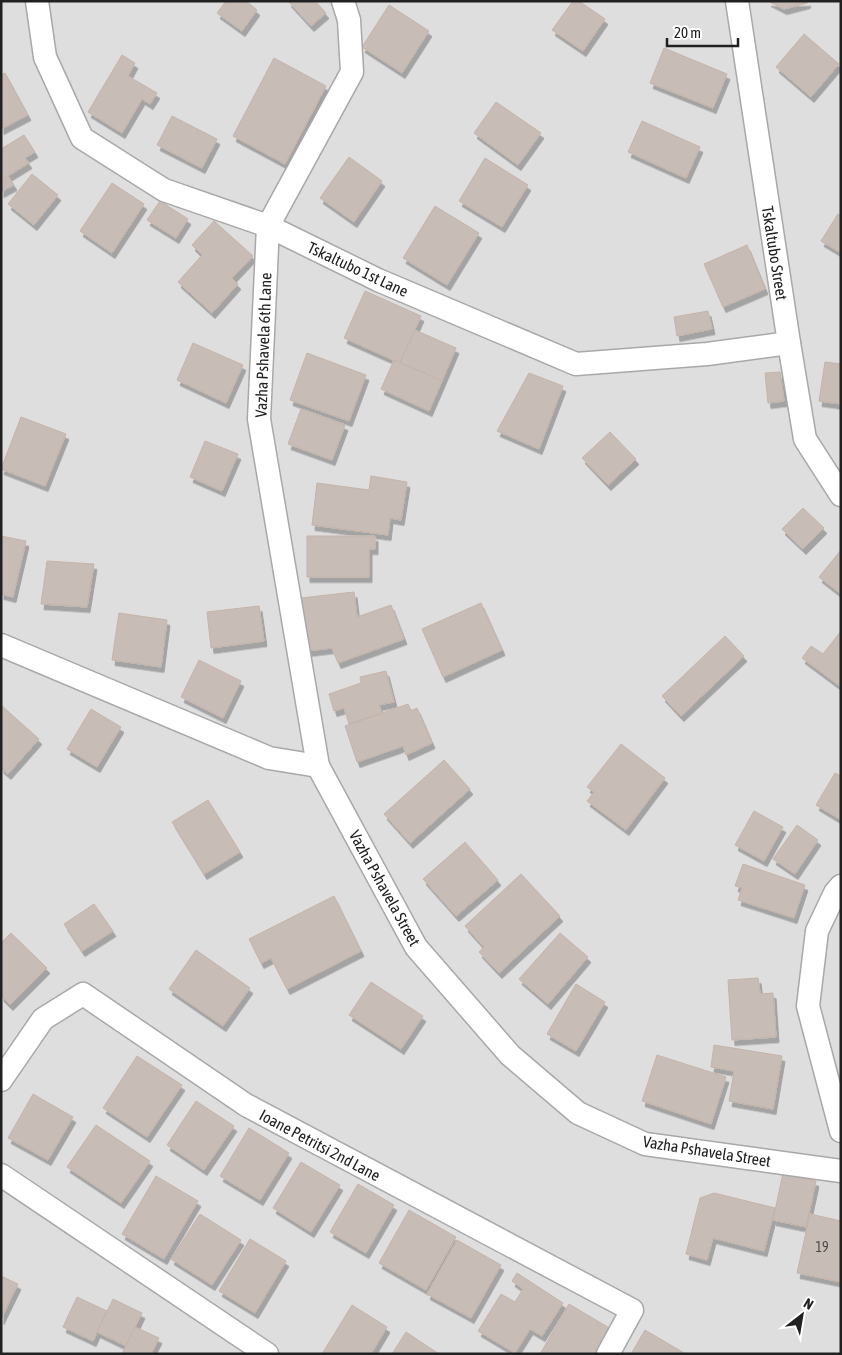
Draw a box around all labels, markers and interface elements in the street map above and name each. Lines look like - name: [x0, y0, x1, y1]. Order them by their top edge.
- scale bar: [667, 15, 738, 47]
- text: 20 m: [674, 24, 701, 41]
- street label: Tskaltubo Street: [759, 205, 791, 302]
- street label: Tskaltubo 1st Lane: [305, 238, 411, 300]
- street label: Vazha Pshavela 6th Lane: [251, 272, 275, 418]
- street label: Vazha Pshavela Street: [346, 827, 424, 949]
- street label: Ioane Petritsi 2nd Lane: [257, 1106, 383, 1184]
- street label: Vazha Pshavela Street: [642, 1132, 773, 1170]
- house number: 19: [815, 1239, 829, 1255]
- north arrow: [777, 1290, 827, 1340]
- text: N: [801, 1295, 816, 1313]

